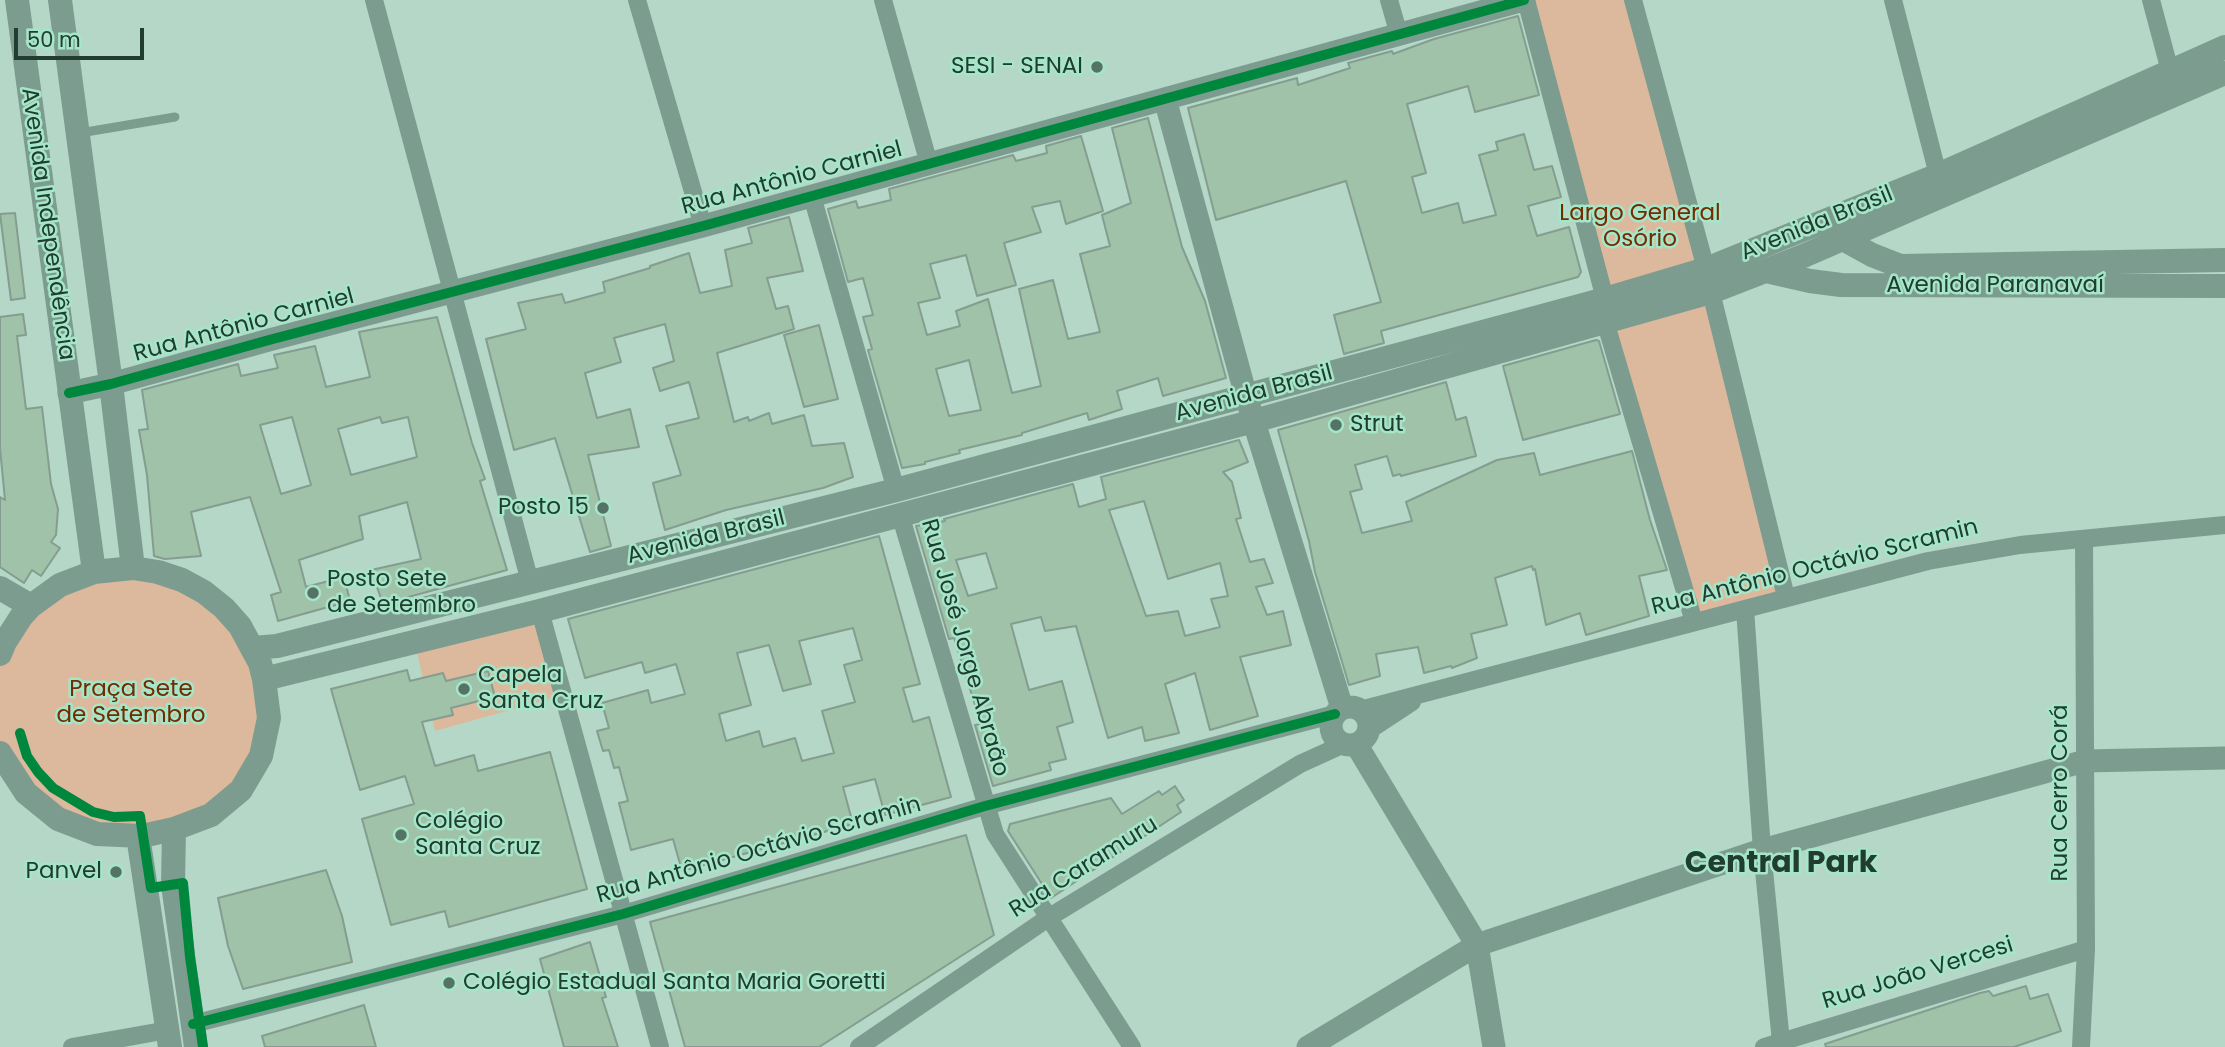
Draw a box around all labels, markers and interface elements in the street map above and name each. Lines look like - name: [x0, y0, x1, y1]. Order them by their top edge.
- scale bar: [18, 14, 147, 58]
- text: 50 m: [27, 25, 81, 54]
- place label: SESI - SENAI: [951, 53, 1083, 81]
- marker: SESI - SENAI: [1089, 59, 1105, 75]
- street label: Avenida Independência: [14, 86, 80, 362]
- street label: Rua Antônio Carniel: [679, 136, 905, 222]
- street label: Avenida Brasil: [1737, 181, 1897, 267]
- park label: Largo General Osório: [1559, 200, 1721, 254]
- street label: Avenida Paranavaí: [1886, 272, 2104, 300]
- street label: Rua Antônio Carniel: [131, 283, 357, 369]
- street label: Avenida Brasil: [1172, 360, 1336, 428]
- place label: Strut: [1350, 411, 1404, 439]
- marker: Strut: [1328, 417, 1344, 433]
- place label: Posto 15: [498, 494, 589, 522]
- marker: Posto 15: [595, 500, 611, 516]
- street label: Avenida Brasil: [624, 505, 788, 571]
- street label: Rua Antônio Octávio Scramin: [1649, 514, 1981, 622]
- street label: Rua José Jorge Abraão: [914, 516, 1014, 780]
- place label: Posto Sete de Setembro: [327, 566, 476, 620]
- marker: Posto Sete de Setembro: [305, 585, 321, 601]
- place label: Capela Santa Cruz: [478, 662, 603, 716]
- park label: Praça Sete de Setembro: [57, 676, 205, 730]
- marker: Capela Santa Cruz: [456, 681, 472, 697]
- street label: Rua Cerro Corá: [2047, 704, 2075, 882]
- street label: Rua Antônio Octávio Scramin: [594, 791, 924, 911]
- place label: Colégio Santa Cruz: [415, 808, 540, 862]
- street label: Rua Caramuru: [1005, 811, 1163, 925]
- marker: Colégio Santa Cruz: [393, 827, 409, 843]
- district label: Central Park: [1685, 846, 1877, 882]
- place label: Panvel: [26, 858, 102, 886]
- marker: Panvel: [108, 864, 124, 880]
- street label: Rua João Vercesi: [1819, 932, 2017, 1016]
- place label: Colégio Estadual Santa Maria Goretti: [463, 969, 886, 997]
- marker: Colégio Estadual Santa Maria Goretti: [441, 975, 457, 991]

